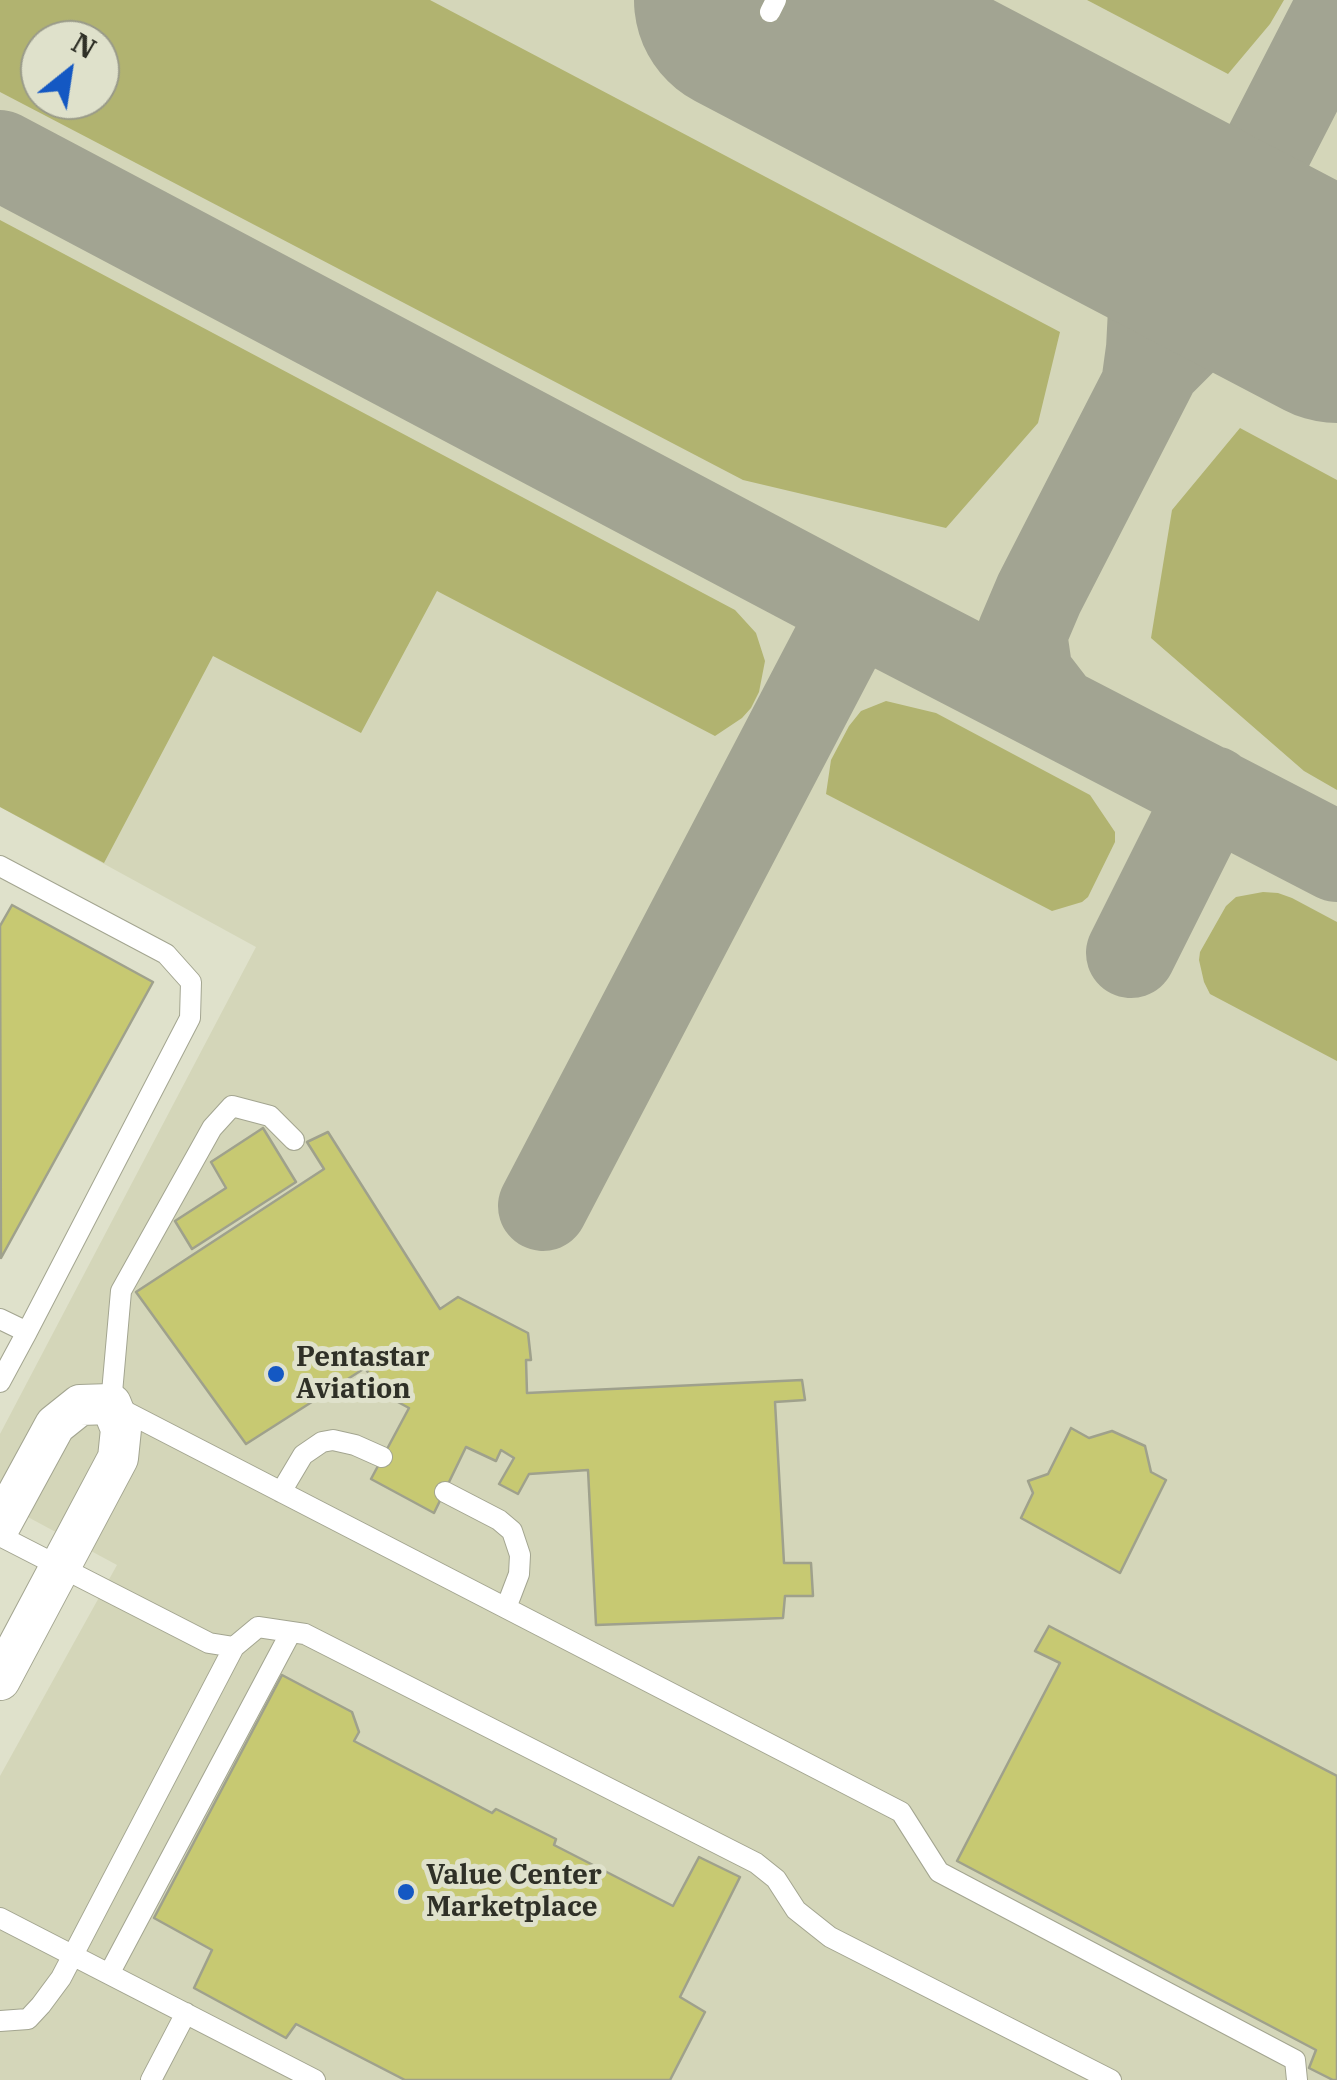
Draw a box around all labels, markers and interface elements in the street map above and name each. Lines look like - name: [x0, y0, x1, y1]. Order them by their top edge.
- north arrow: [20, 20, 120, 120]
- text: N: [65, 24, 103, 67]
- place label: Pentastar Aviation: [296, 1341, 429, 1407]
- marker: Pentastar Aviation: [265, 1363, 287, 1385]
- place label: Value Center Marketplace: [426, 1859, 602, 1925]
- marker: Value Center Marketplace: [395, 1881, 417, 1903]

